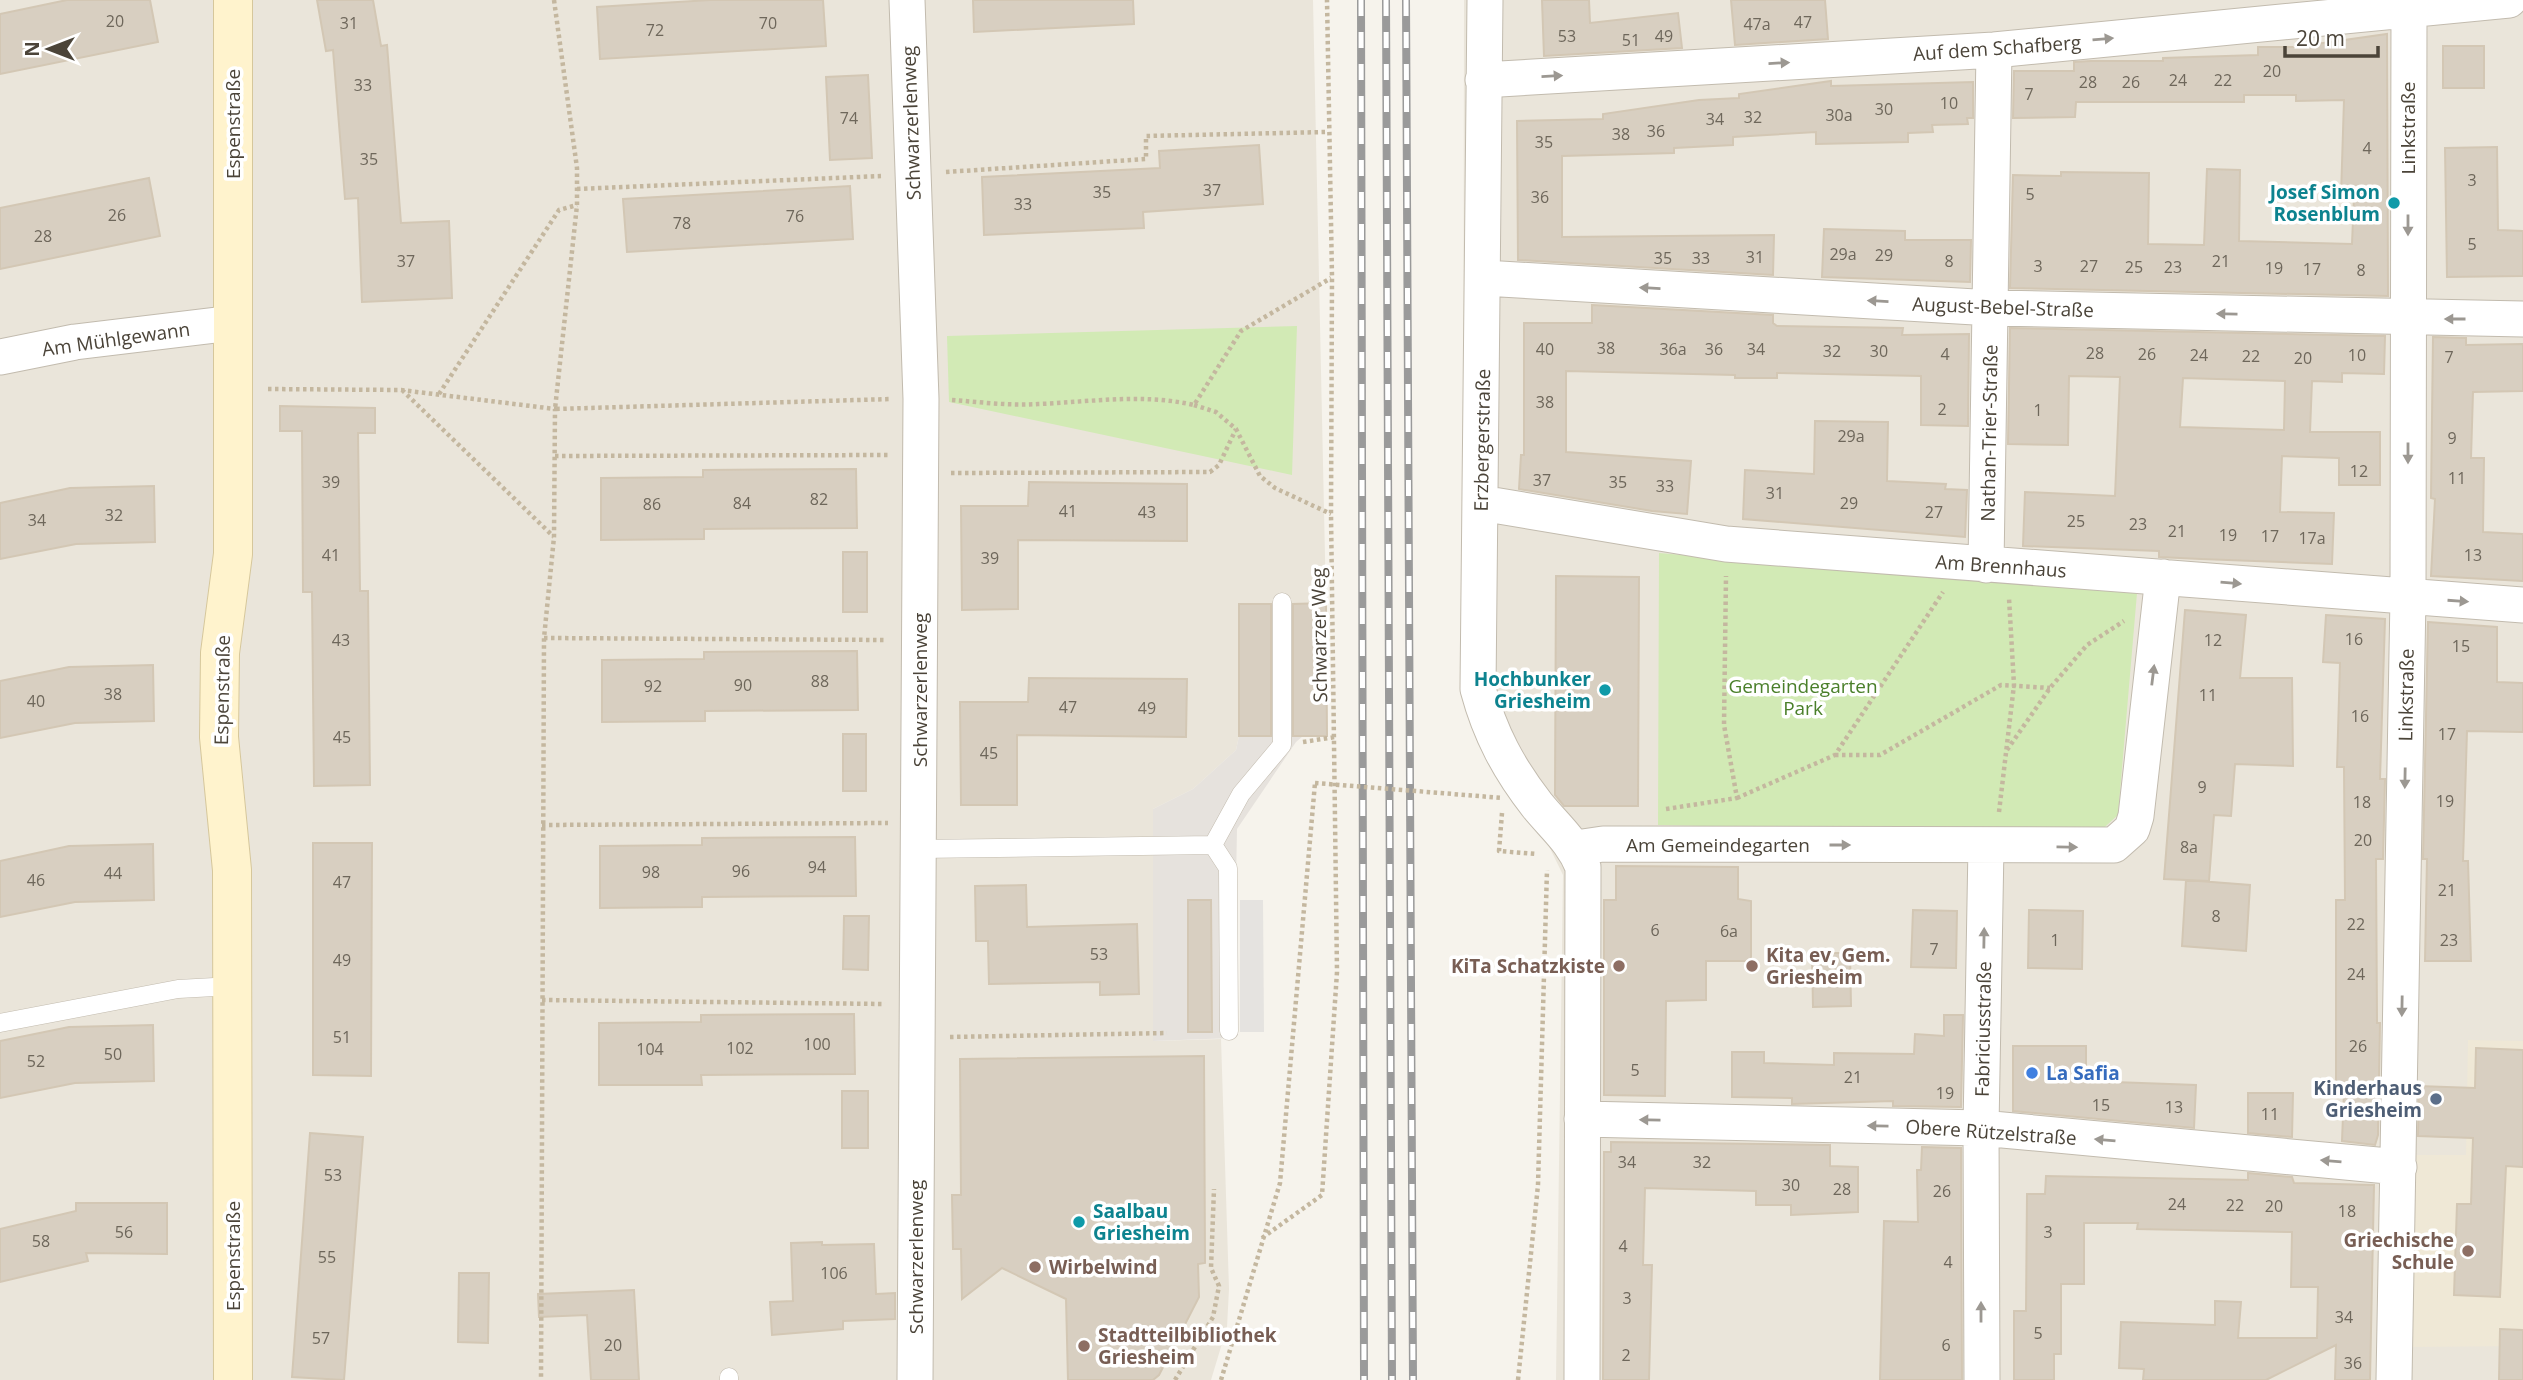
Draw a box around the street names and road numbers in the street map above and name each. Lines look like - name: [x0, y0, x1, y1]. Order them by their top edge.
- street label: Auf dem Schafberg: [1912, 29, 2082, 67]
- street label: Schwarzerlenweg: [895, 45, 927, 201]
- street label: Espenstraße: [220, 69, 246, 179]
- street label: Linkstraße: [2395, 82, 2421, 175]
- street label: August-Bebel-Straße: [1912, 291, 2094, 323]
- street label: Am Mühlgewann: [40, 316, 192, 362]
- street label: Nathan-Trier-Straße: [1974, 344, 2004, 522]
- street label: Erzbergerstraße: [1468, 368, 1496, 512]
- street label: Am Brennhaus: [1935, 548, 2067, 584]
- street label: Schwarzer Weg: [1305, 567, 1333, 703]
- street label: Schwarzerlenweg: [907, 613, 933, 767]
- street label: Espenstraße: [208, 635, 236, 745]
- street label: Linkstraße: [2392, 648, 2420, 742]
- street label: Am Gemeindegarten: [1626, 832, 1810, 858]
- street label: Fabriciusstraße: [1969, 961, 1997, 1097]
- street label: Obere Rützelstraße: [1904, 1113, 2078, 1151]
- street label: Schwarzerlenweg: [903, 1180, 929, 1334]
- street label: Espenstraße: [220, 1201, 246, 1311]

